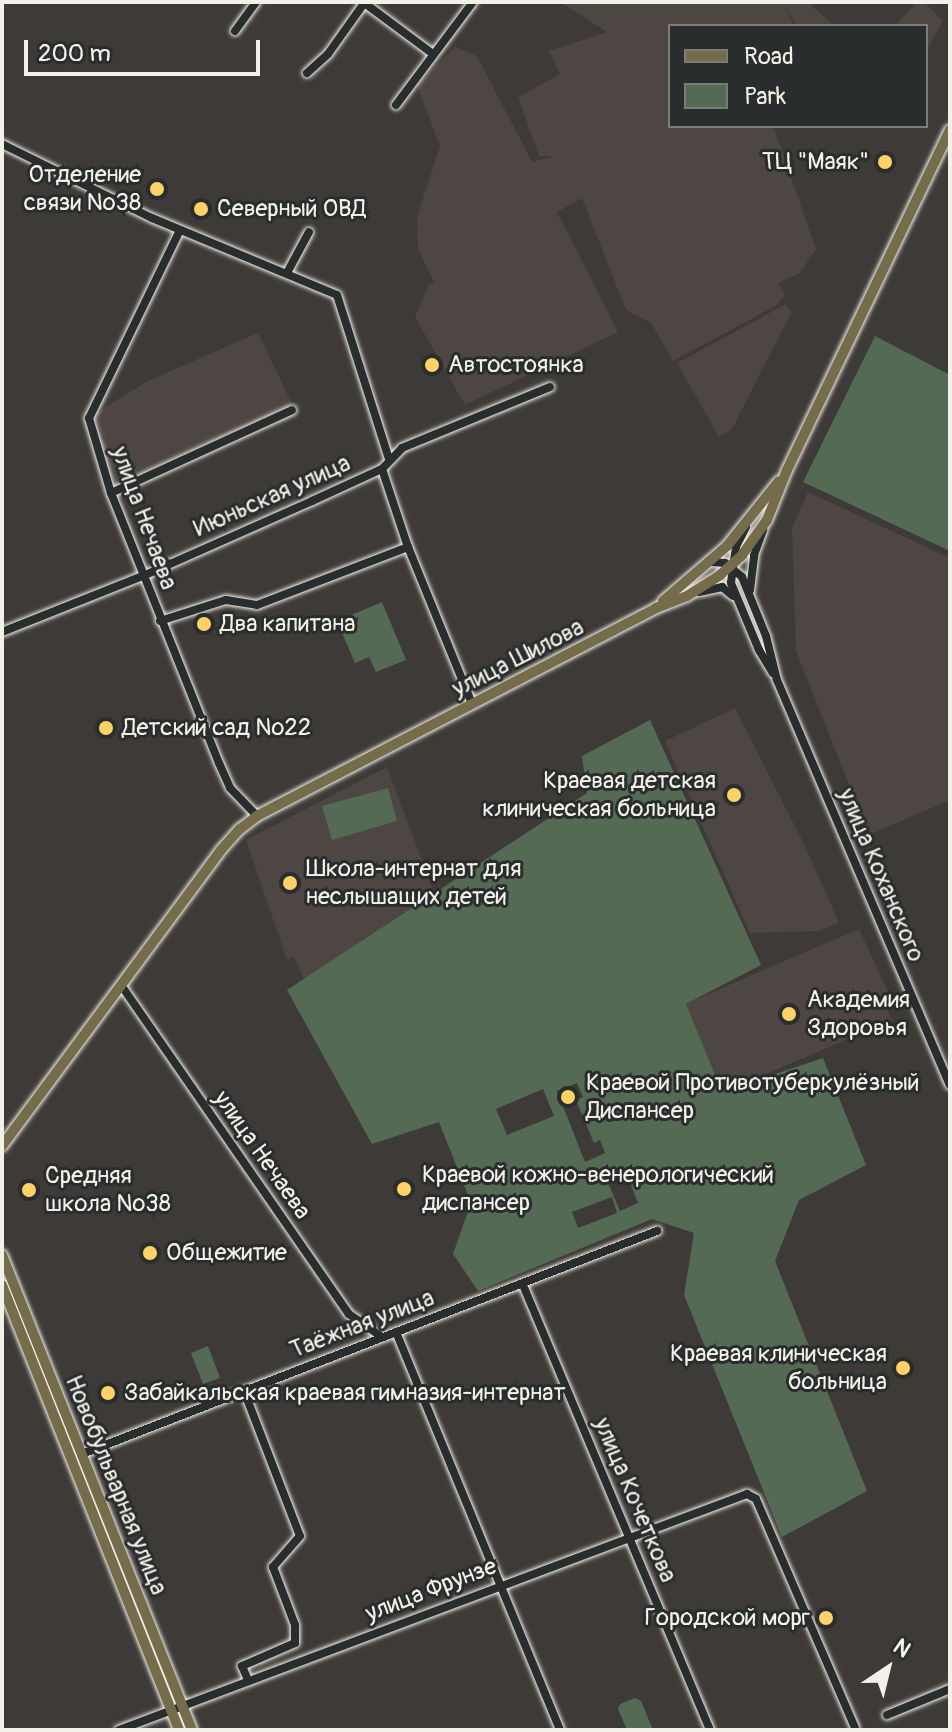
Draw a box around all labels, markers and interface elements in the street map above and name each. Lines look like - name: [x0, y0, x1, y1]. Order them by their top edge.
- scale bar: [28, 24, 264, 74]
- legend: [668, 24, 928, 128]
- text: 200 m: [38, 39, 111, 68]
- text: Road: [744, 42, 794, 71]
- text: Park: [744, 82, 786, 111]
- place label: ТЦ "Маяк": [762, 148, 869, 176]
- marker: ТЦ "Маяк": [876, 153, 894, 171]
- place label: Отделение связи №38: [24, 161, 141, 217]
- marker: Отделение связи №38: [148, 180, 166, 198]
- place label: Северный ОВД: [217, 195, 366, 223]
- marker: Северный ОВД: [192, 200, 210, 218]
- place label: Автостоянка: [448, 351, 584, 379]
- marker: Автостоянка: [423, 356, 441, 374]
- street label: улица Нечаева: [105, 443, 183, 593]
- street label: Июньская улица: [189, 449, 355, 543]
- place label: Два капитана: [220, 610, 355, 638]
- street label: улица Шилова: [447, 613, 589, 703]
- marker: Два капитана: [195, 615, 213, 633]
- place label: Детский сад №22: [122, 714, 311, 742]
- marker: Детский сад №22: [97, 719, 115, 737]
- place label: Краевая детская клиническая больница: [482, 767, 716, 823]
- marker: Краевая детская клиническая больница: [723, 784, 745, 806]
- street label: улица Коханского: [832, 784, 930, 966]
- place label: Школа-интернат для неслышащих детей: [306, 855, 521, 911]
- marker: Школа-интернат для неслышащих детей: [281, 874, 299, 892]
- place label: Академия Здоровья: [807, 986, 910, 1042]
- marker: Академия Здоровья: [778, 1003, 800, 1025]
- place label: Краевой Противотуберкулёзный Диспансер: [586, 1069, 919, 1125]
- street label: улица Нечаева: [207, 1085, 317, 1225]
- marker: Краевой Противотуберкулёзный Диспансер: [557, 1086, 579, 1108]
- place label: Краевой кожно-венерологический диспансер: [422, 1161, 774, 1217]
- place label: Средняя школа №38: [45, 1162, 171, 1218]
- marker: Краевой кожно-венерологический диспансер: [393, 1178, 415, 1200]
- marker: Средняя школа №38: [20, 1181, 38, 1199]
- place label: Общежитие: [166, 1239, 287, 1267]
- marker: Общежитие: [141, 1244, 159, 1262]
- street label: Таёжная улица: [286, 1283, 438, 1365]
- place label: Краевая клиническая больница: [670, 1340, 887, 1396]
- marker: Краевая клиническая больница: [894, 1359, 912, 1377]
- street label: Новобульварная улица: [59, 1371, 173, 1599]
- place label: Забайкальская краевая гимназия-интернат: [124, 1379, 565, 1407]
- marker: Забайкальская краевая гимназия-интернат: [99, 1384, 117, 1402]
- street label: улица Кочеткова: [587, 1413, 683, 1587]
- street label: улица Фрунзе: [361, 1552, 501, 1628]
- place label: Городской морг: [645, 1604, 810, 1632]
- marker: Городской морг: [817, 1609, 835, 1627]
- north arrow: [848, 1628, 928, 1708]
- text: N: [888, 1633, 916, 1664]

